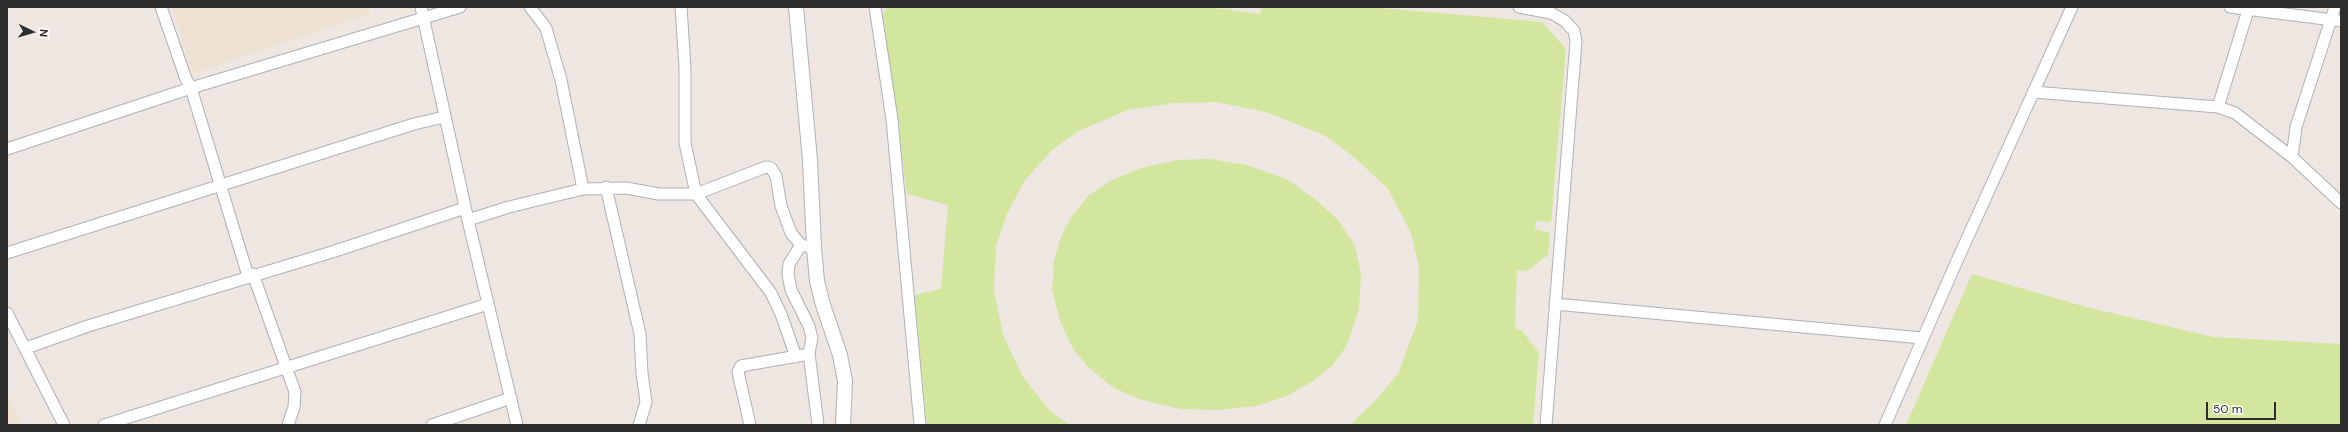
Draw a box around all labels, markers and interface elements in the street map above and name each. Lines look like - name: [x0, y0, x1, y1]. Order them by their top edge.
- north arrow: [12, 12, 52, 52]
- text: N: [37, 28, 51, 38]
- scale bar: [2208, 394, 2278, 420]
- text: 50 m: [2213, 401, 2242, 417]

